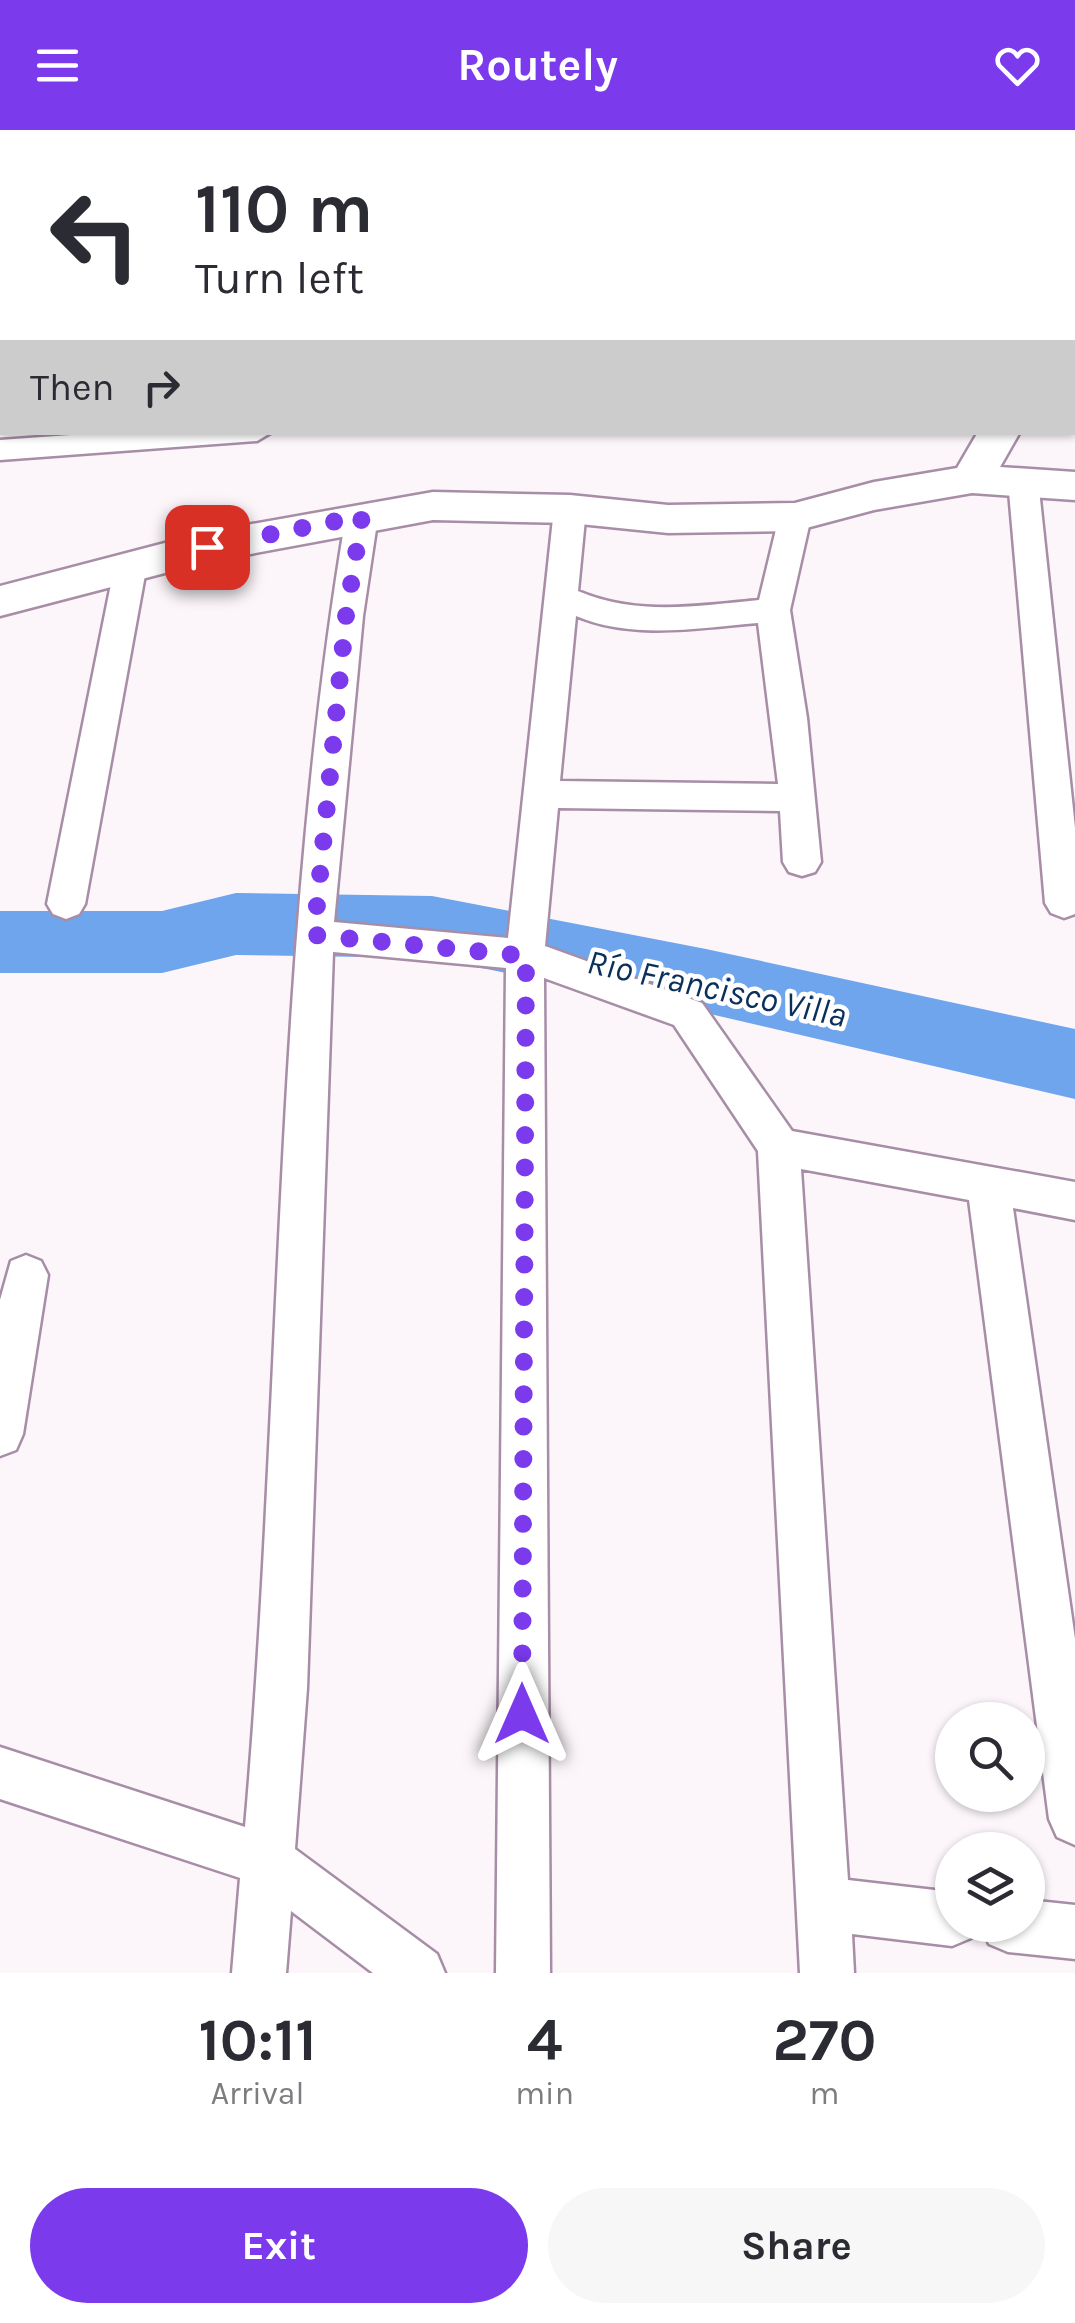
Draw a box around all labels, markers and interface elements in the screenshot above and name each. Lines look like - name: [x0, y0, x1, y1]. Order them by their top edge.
- icon: menu: [30, 38, 85, 93]
- icon: heart: [990, 38, 1045, 93]
- text: Routely: [457, 39, 618, 91]
- text: 110 m: [195, 168, 373, 250]
- icon: left: [30, 170, 160, 300]
- text: Turn left: [195, 252, 364, 304]
- icon: right: [134, 360, 189, 415]
- text: Then: [30, 365, 114, 410]
- pin: [165, 505, 250, 590]
- icon: arrive: [180, 520, 235, 575]
- water label: Río Francisco Villa: [583, 941, 850, 1036]
- position arrow: [470, 1662, 574, 1766]
- map controls: [935, 1702, 1045, 1942]
- button: search: [935, 1702, 1045, 1812]
- button: layers: [935, 1832, 1045, 1942]
- text: 10:11: [198, 2005, 317, 2075]
- text: 4: [527, 2005, 562, 2075]
- text: 270: [772, 2005, 877, 2075]
- text: Arrival: [211, 2075, 304, 2112]
- text: min: [515, 2075, 574, 2112]
- text: m: [809, 2075, 839, 2112]
- button: Exit: [30, 2188, 528, 2303]
- button: Share: [548, 2188, 1045, 2303]

